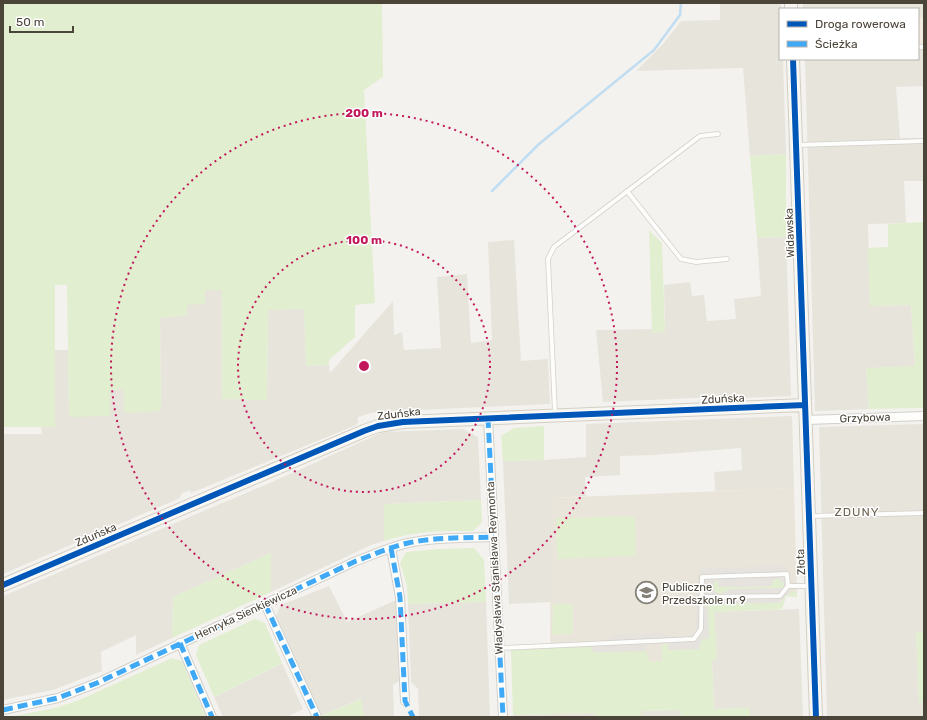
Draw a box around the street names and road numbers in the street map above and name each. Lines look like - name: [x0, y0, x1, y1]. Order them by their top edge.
- street label: Widawska: [783, 208, 797, 258]
- street label: Zduńska: [701, 391, 745, 407]
- street label: Zduńska: [377, 405, 421, 423]
- street label: Grzybowa: [839, 411, 891, 425]
- street label: Władysława Stanisława Reymonta: [484, 481, 506, 655]
- street label: Zduńska: [73, 521, 119, 549]
- street label: Złota: [794, 549, 808, 575]
- street label: Henryka Sienkiewicza: [193, 584, 299, 642]

